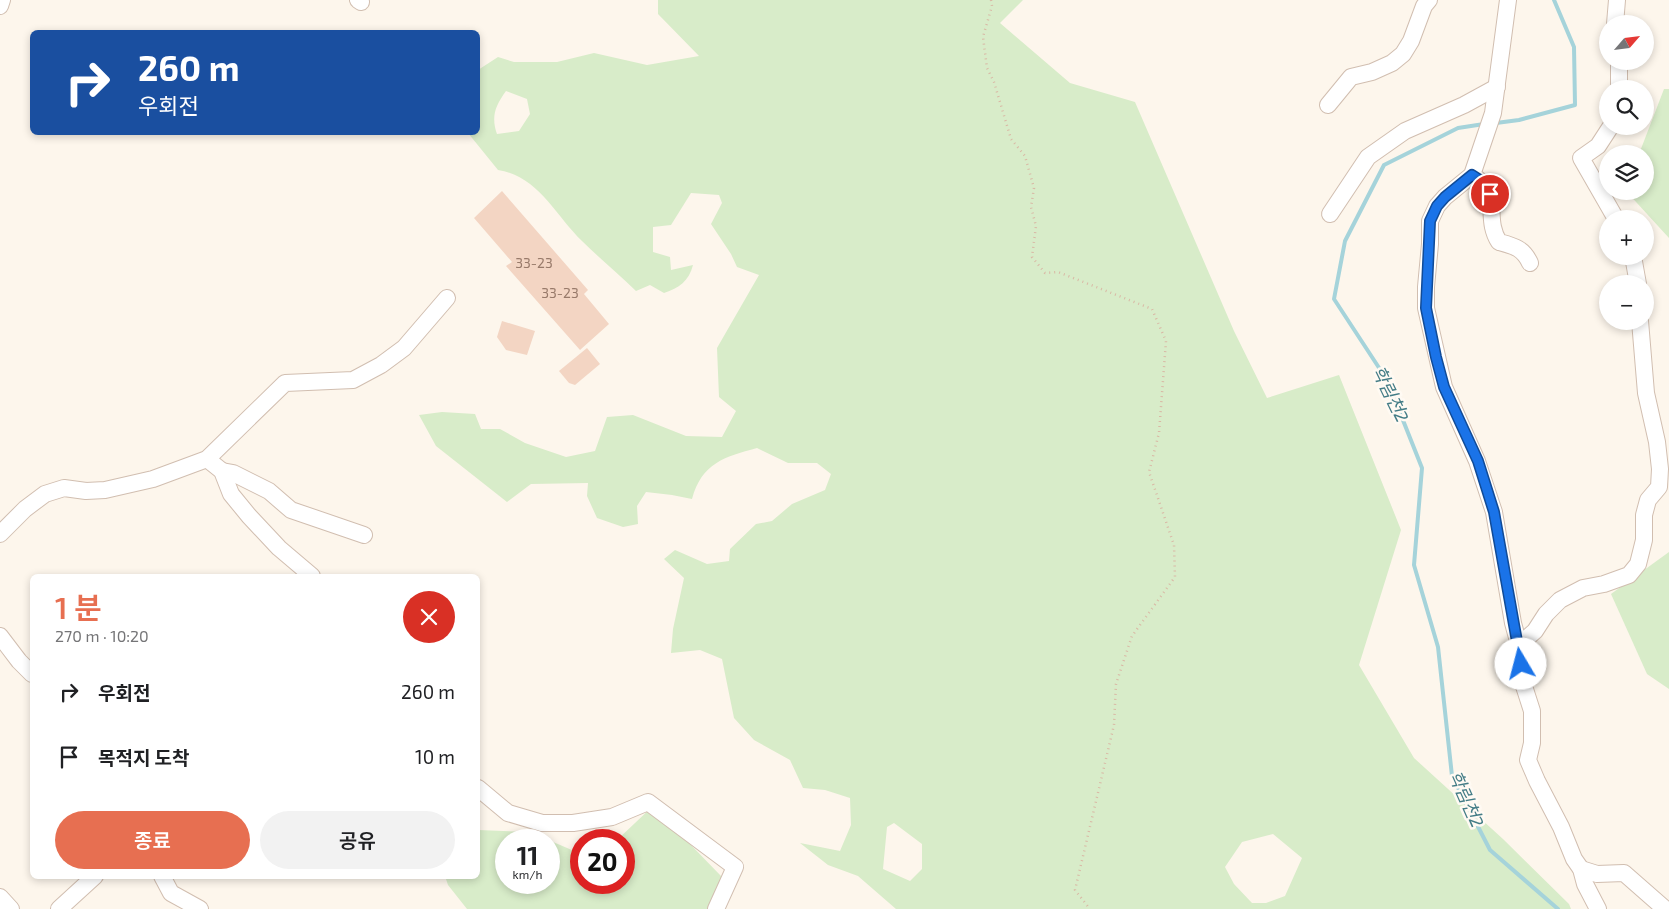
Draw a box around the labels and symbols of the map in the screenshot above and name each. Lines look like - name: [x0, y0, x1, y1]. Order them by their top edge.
- north arrow: [1599, 15, 1654, 70]
- pin: [1469, 173, 1511, 215]
- house number: 33-23: [515, 254, 553, 271]
- house number: 33-23: [541, 284, 579, 301]
- water label: 학림천2: [1368, 362, 1414, 425]
- position arrow: [1494, 637, 1546, 689]
- water label: 학림천2: [1445, 767, 1489, 830]
- speed limit sign: 20: [570, 829, 635, 894]

